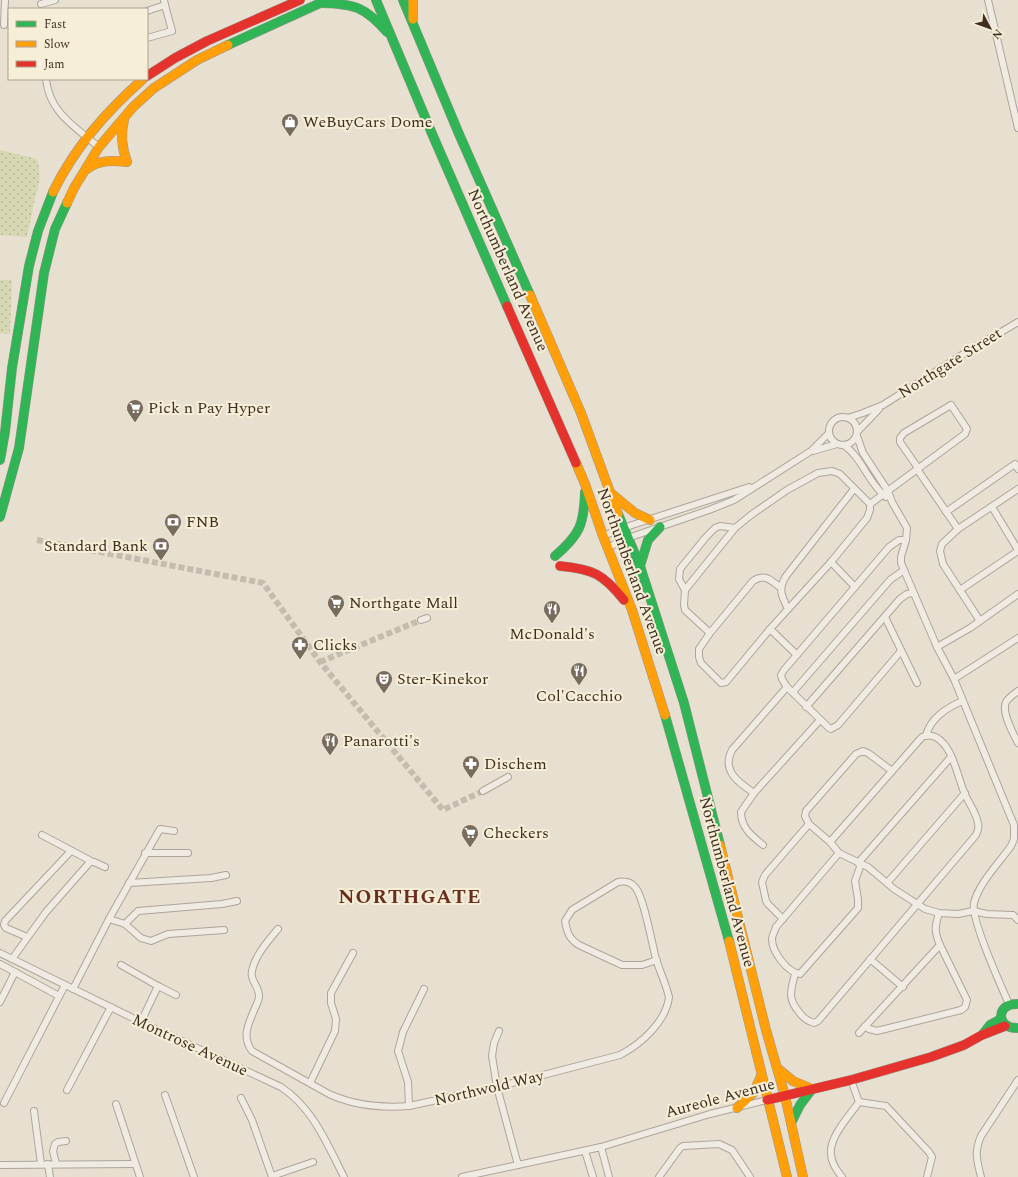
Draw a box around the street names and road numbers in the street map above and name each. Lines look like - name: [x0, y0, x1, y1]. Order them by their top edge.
- street label: Northumberland Avenue: [461, 185, 555, 355]
- street label: Northgate Street: [893, 321, 1007, 405]
- street label: Northumberland Avenue: [591, 484, 673, 658]
- street label: Northumberland Avenue: [693, 794, 761, 970]
- street label: Montrose Avenue: [128, 1008, 252, 1082]
- street label: Northwold Way: [432, 1063, 547, 1112]
- street label: Aureole Avenue: [662, 1072, 778, 1124]

